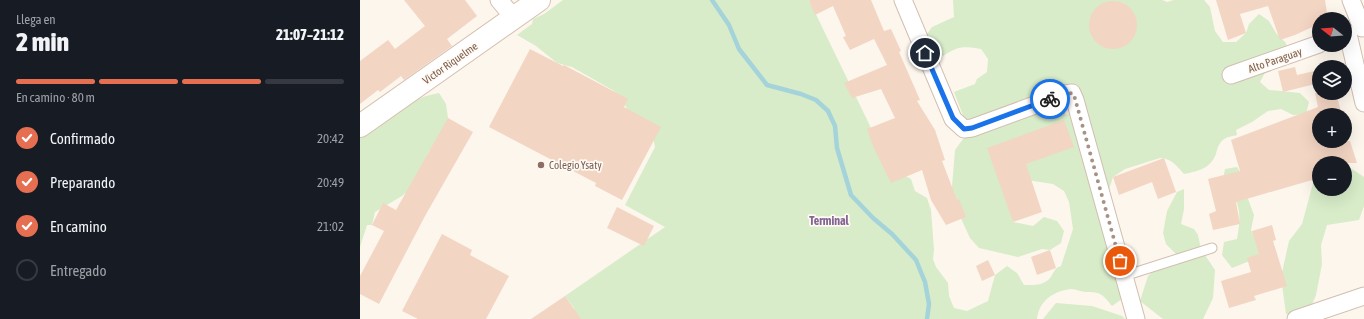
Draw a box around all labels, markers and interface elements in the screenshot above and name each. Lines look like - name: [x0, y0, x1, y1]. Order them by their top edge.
- text: Llega en: [16, 12, 56, 27]
- north arrow: [1312, 12, 1352, 52]
- map controls: [1312, 12, 1352, 196]
- text: 21:07–21:12: [276, 26, 344, 43]
- text: 2 min: [16, 27, 69, 57]
- pin: [908, 36, 942, 70]
- street label: Victor Riquelme: [420, 40, 480, 86]
- icon: home: [914, 42, 936, 64]
- street label: Alto Paraguay: [1246, 45, 1304, 75]
- button: layers: [1312, 60, 1352, 100]
- courier: [1030, 79, 1070, 119]
- icon: bike: [1039, 88, 1061, 110]
- text: En camino · 80 m: [16, 90, 95, 105]
- button: +: [1312, 108, 1352, 148]
- icon: check: [16, 127, 38, 149]
- text: Confirmado: [50, 130, 115, 147]
- text: 20:42: [317, 131, 344, 146]
- button: −: [1312, 156, 1352, 196]
- place label: Colegio Ysaty: [549, 159, 602, 171]
- marker: Colegio Ysaty: [536, 160, 546, 170]
- icon: check: [16, 171, 38, 193]
- text: Preparando: [50, 174, 115, 191]
- text: 20:49: [317, 175, 344, 190]
- district label: Terminal: [809, 214, 850, 228]
- icon: check: [16, 215, 38, 237]
- text: En camino: [50, 218, 107, 235]
- text: 21:02: [317, 219, 344, 234]
- pin: [1103, 244, 1137, 278]
- icon: bag: [1109, 250, 1131, 272]
- text: Entregado: [50, 262, 107, 279]

